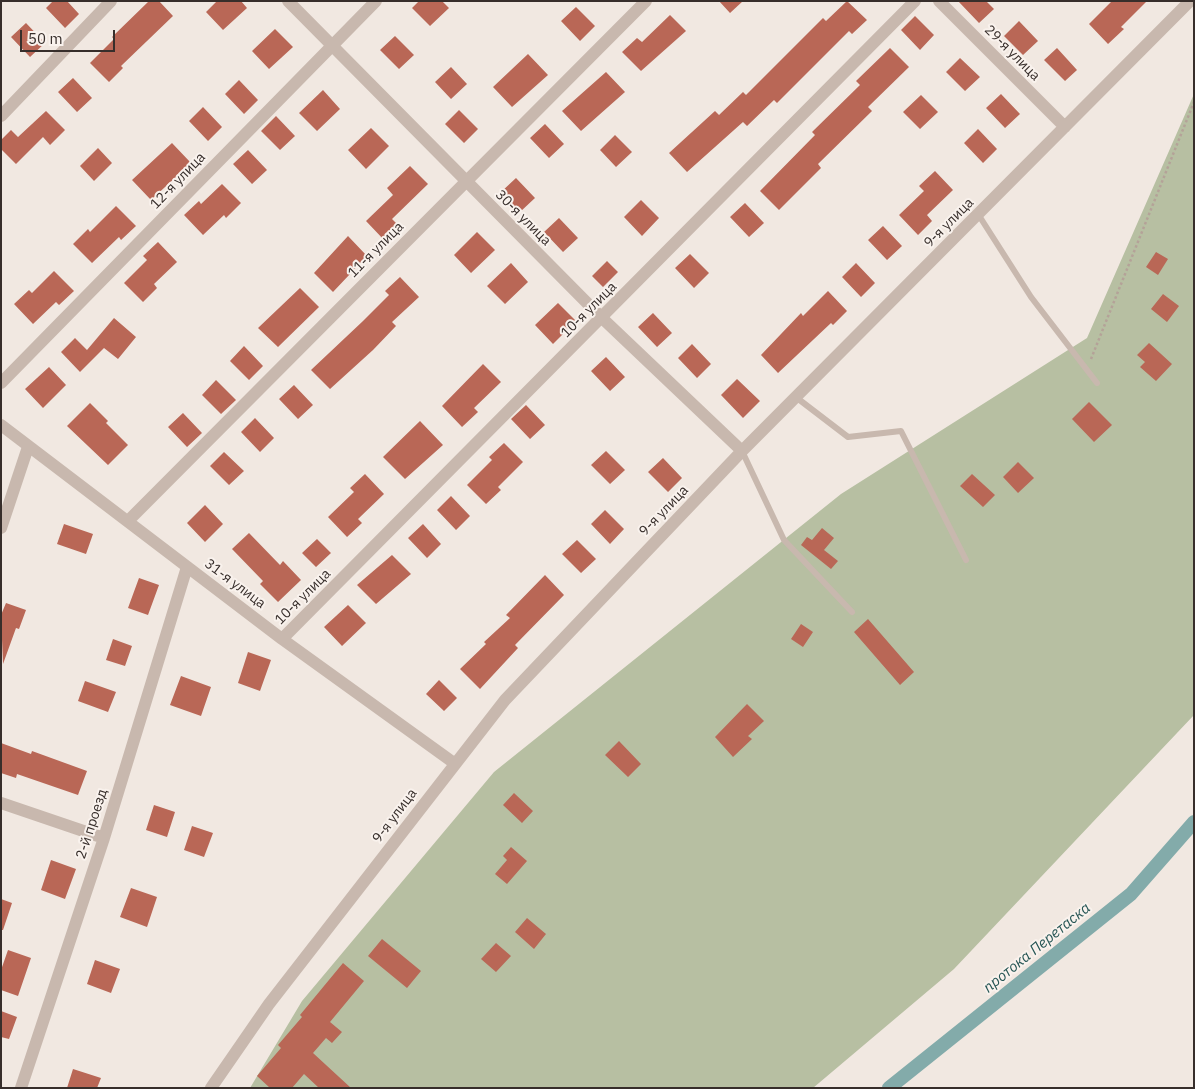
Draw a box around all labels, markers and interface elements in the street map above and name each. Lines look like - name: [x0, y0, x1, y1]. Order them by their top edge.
- scale bar: [22, 20, 118, 52]
- street label: 29-я улица: [981, 22, 1043, 84]
- text: 50 m: [28, 29, 63, 48]
- street label: 12-я улица: [147, 149, 209, 213]
- street label: 30-я улица: [492, 187, 554, 249]
- street label: 9-я улица: [921, 195, 977, 251]
- street label: 11-я улица: [345, 219, 407, 281]
- street label: 10-я улица: [558, 279, 620, 341]
- street label: 9-я улица: [636, 482, 692, 540]
- street label: 31-я улица: [201, 556, 269, 612]
- street label: 10-я улица: [272, 566, 334, 628]
- street label: 9-я улица: [369, 786, 421, 846]
- street label: 2-й проезд: [73, 787, 111, 861]
- water label: протока Перетаска: [980, 899, 1094, 997]

